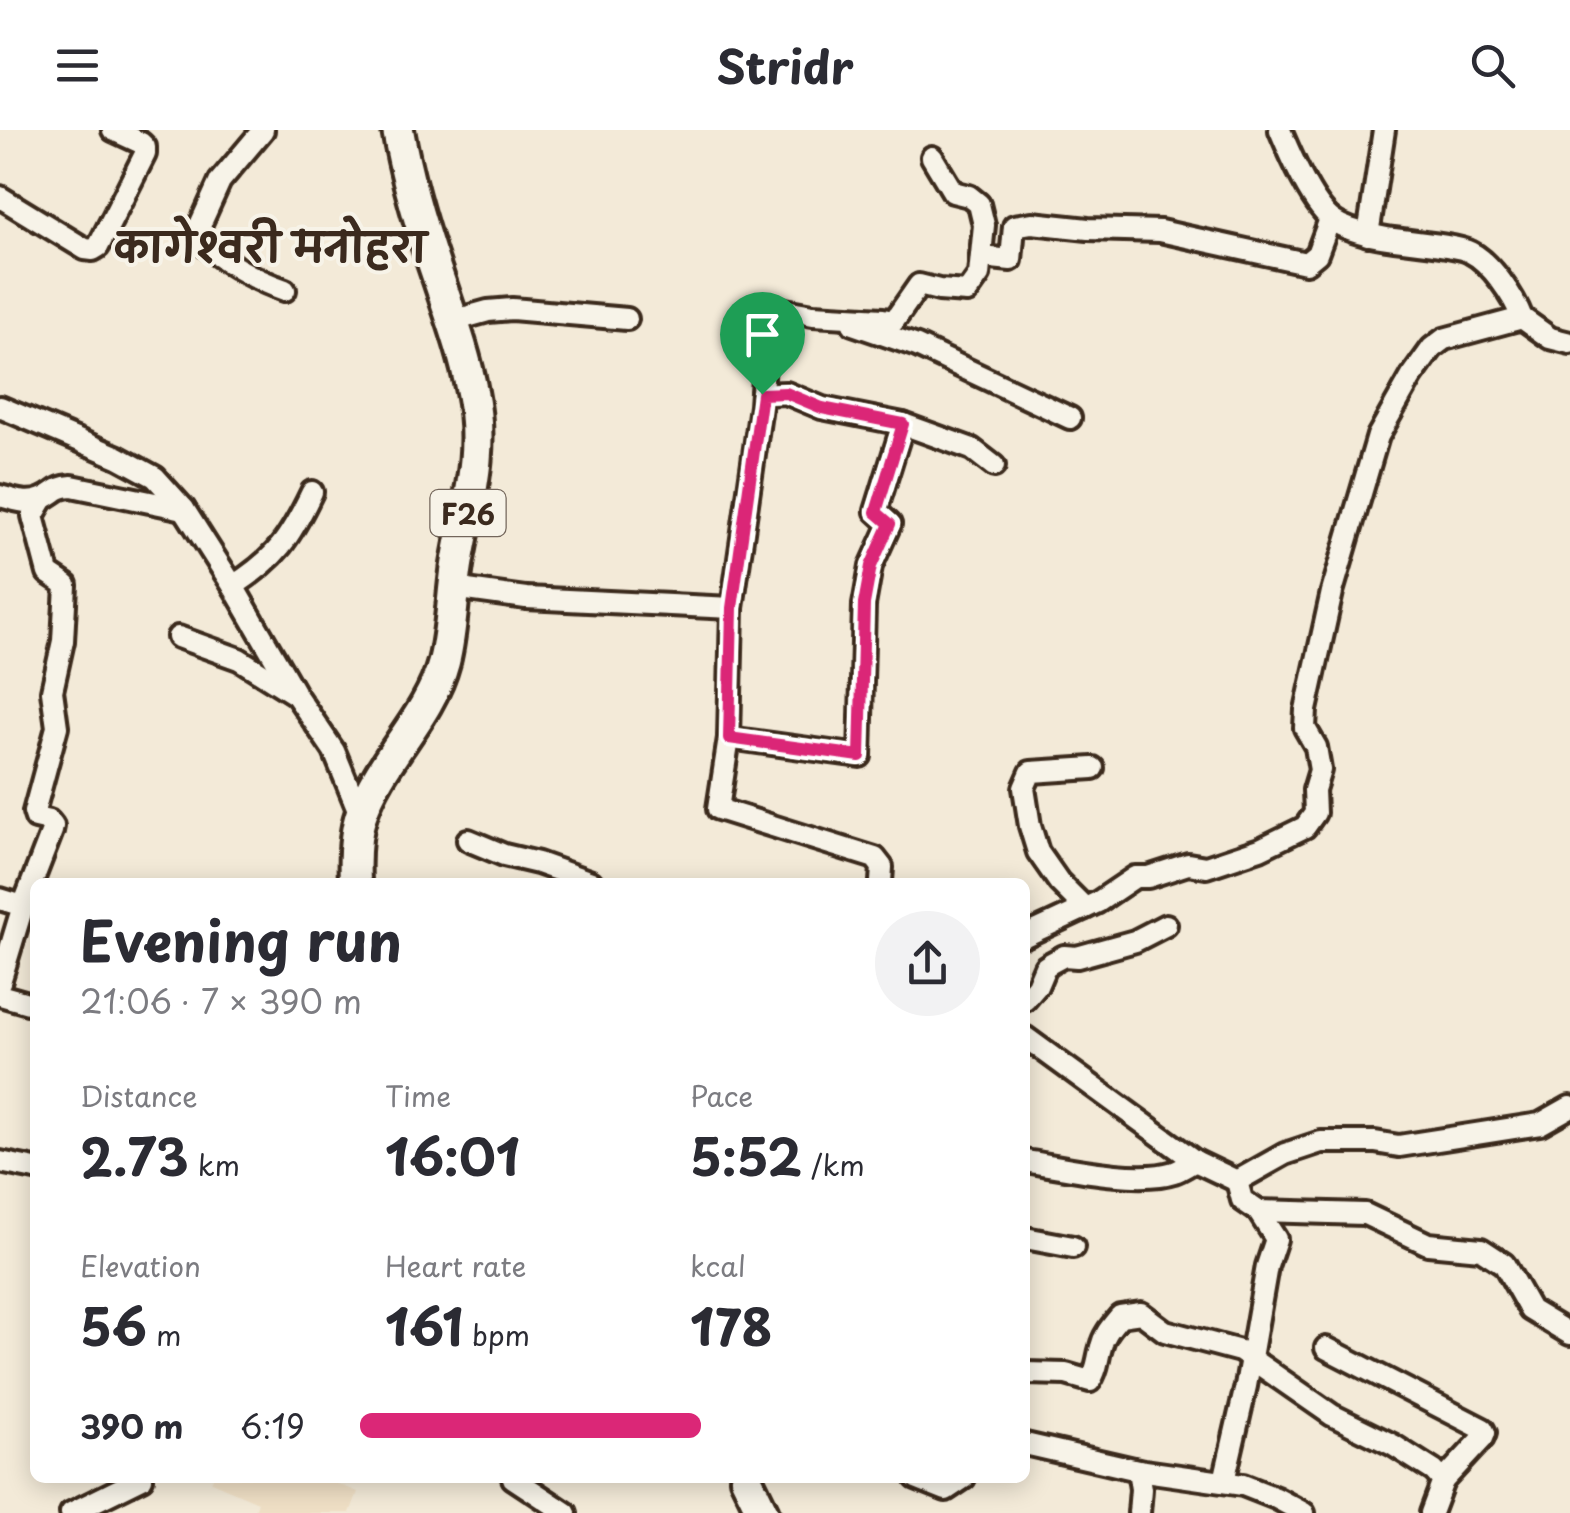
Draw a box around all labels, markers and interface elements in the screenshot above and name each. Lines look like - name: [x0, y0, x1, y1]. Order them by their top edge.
- text: Stridr: [716, 31, 854, 99]
- icon: menu: [50, 38, 105, 93]
- icon: search: [1465, 38, 1520, 93]
- district label: कागेश्वरी मनोहरा: [114, 215, 430, 276]
- pin: [720, 292, 805, 395]
- icon: arrive: [735, 307, 790, 362]
- road number: F26: [430, 490, 506, 536]
- text: Evening run: [80, 898, 402, 981]
- button: share: [875, 911, 980, 1016]
- text: 21:06 · 7 × 390 m: [80, 977, 362, 1025]
- text: Distance: [80, 1074, 198, 1117]
- text: Time: [385, 1074, 451, 1117]
- text: Pace: [690, 1074, 753, 1117]
- text: 2.73: [80, 1117, 189, 1193]
- text: 16:01: [385, 1117, 520, 1193]
- text: 5:52: [690, 1117, 802, 1193]
- text: km: [189, 1143, 240, 1186]
- text: /km: [802, 1143, 865, 1186]
- text: Elevation: [80, 1244, 201, 1287]
- text: Heart rate: [385, 1244, 526, 1287]
- text: kcal: [690, 1244, 746, 1287]
- text: 56: [80, 1287, 147, 1363]
- text: 161: [385, 1287, 463, 1363]
- text: 178: [690, 1287, 773, 1363]
- text: m: [147, 1313, 182, 1356]
- text: bpm: [463, 1313, 530, 1356]
- text: 390 m: [80, 1402, 183, 1450]
- text: 6:19: [240, 1402, 305, 1450]

